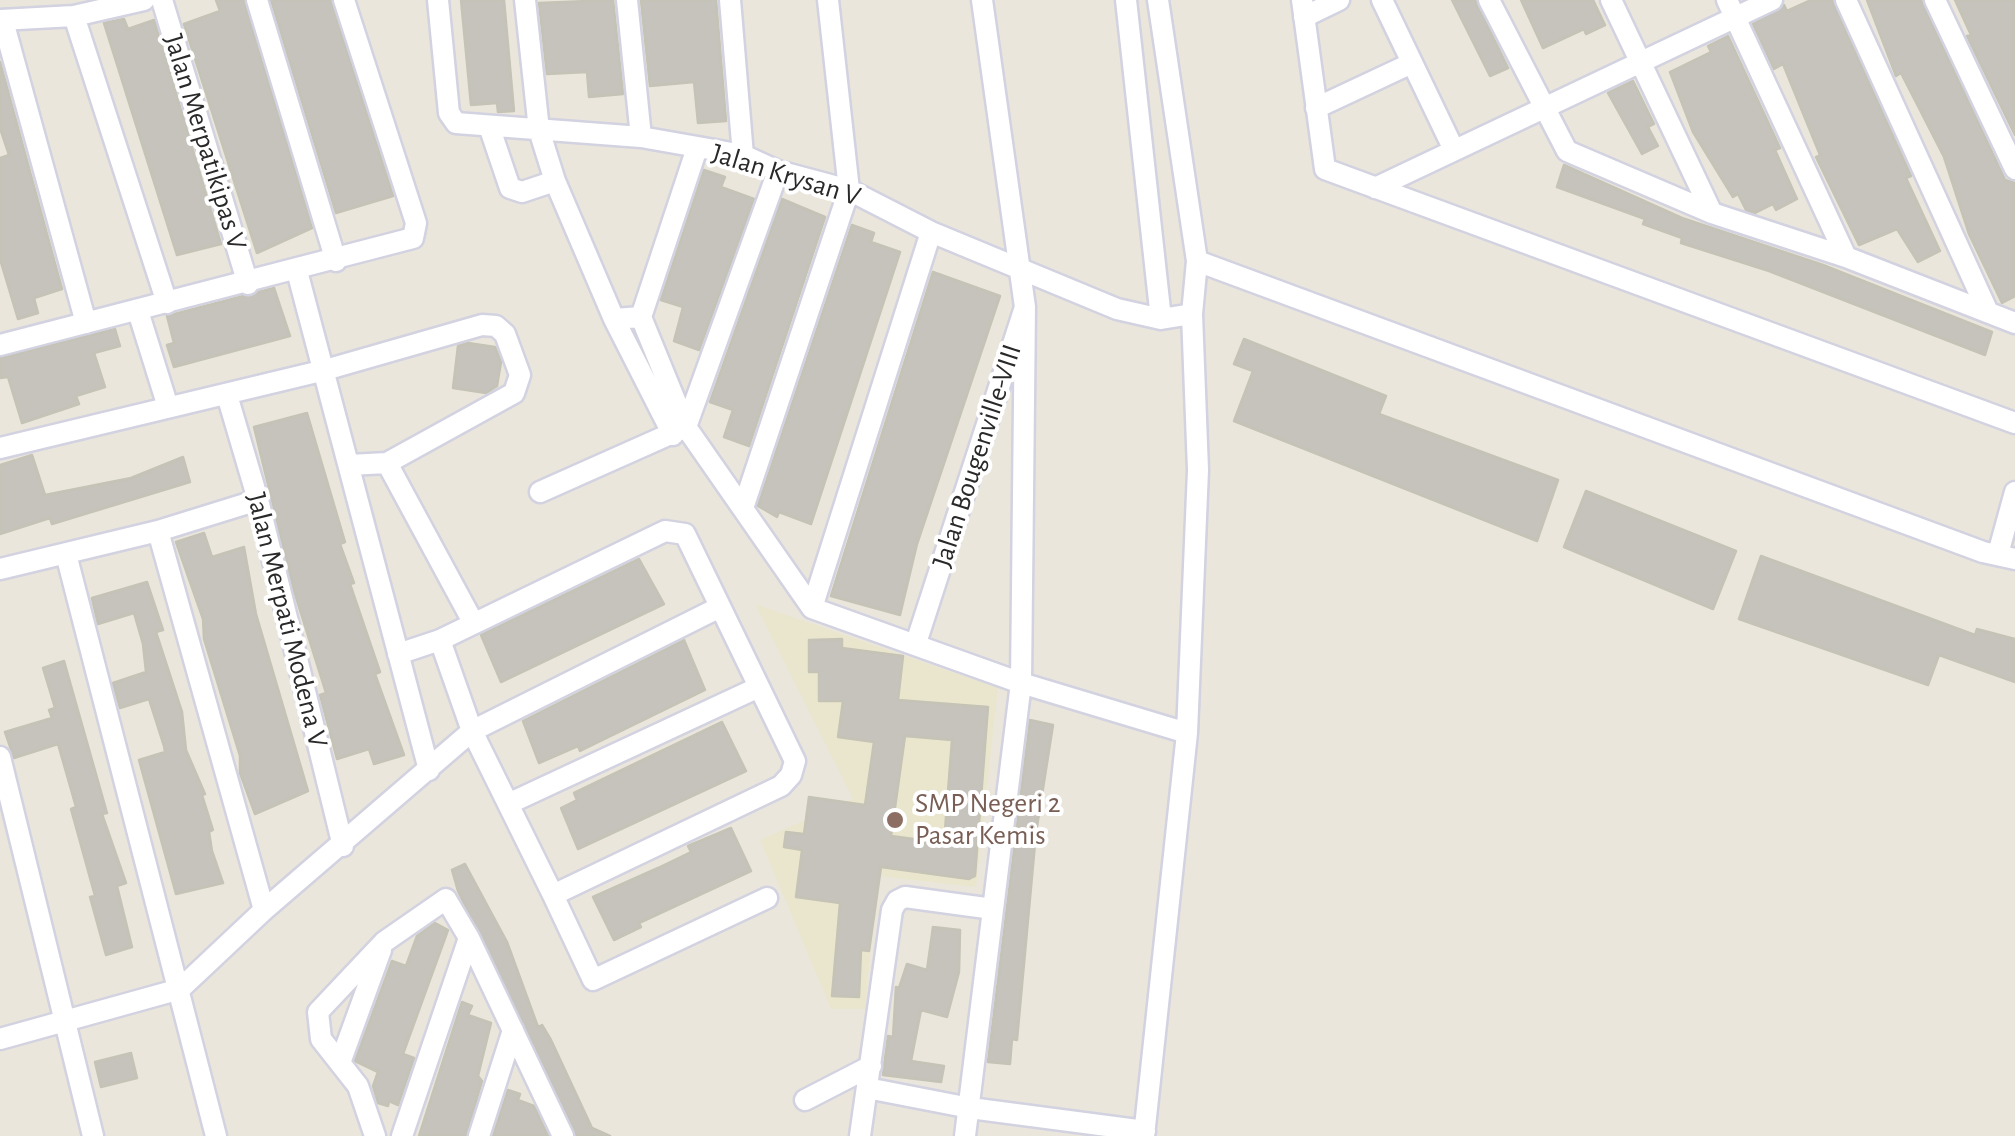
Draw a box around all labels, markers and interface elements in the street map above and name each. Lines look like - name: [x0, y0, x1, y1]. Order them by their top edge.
- street label: Jalan Merpatikipas V: [156, 30, 254, 254]
- street label: Jalan Krysan V: [707, 136, 865, 214]
- street label: Jalan Bougenville-VIII: [925, 340, 1029, 572]
- street label: Jalan Merpati Modena V: [239, 489, 335, 751]
- place label: SMP Negeri 2 Pasar Kemis: [915, 787, 1060, 853]
- marker: SMP Negeri 2 Pasar Kemis: [884, 809, 906, 831]

